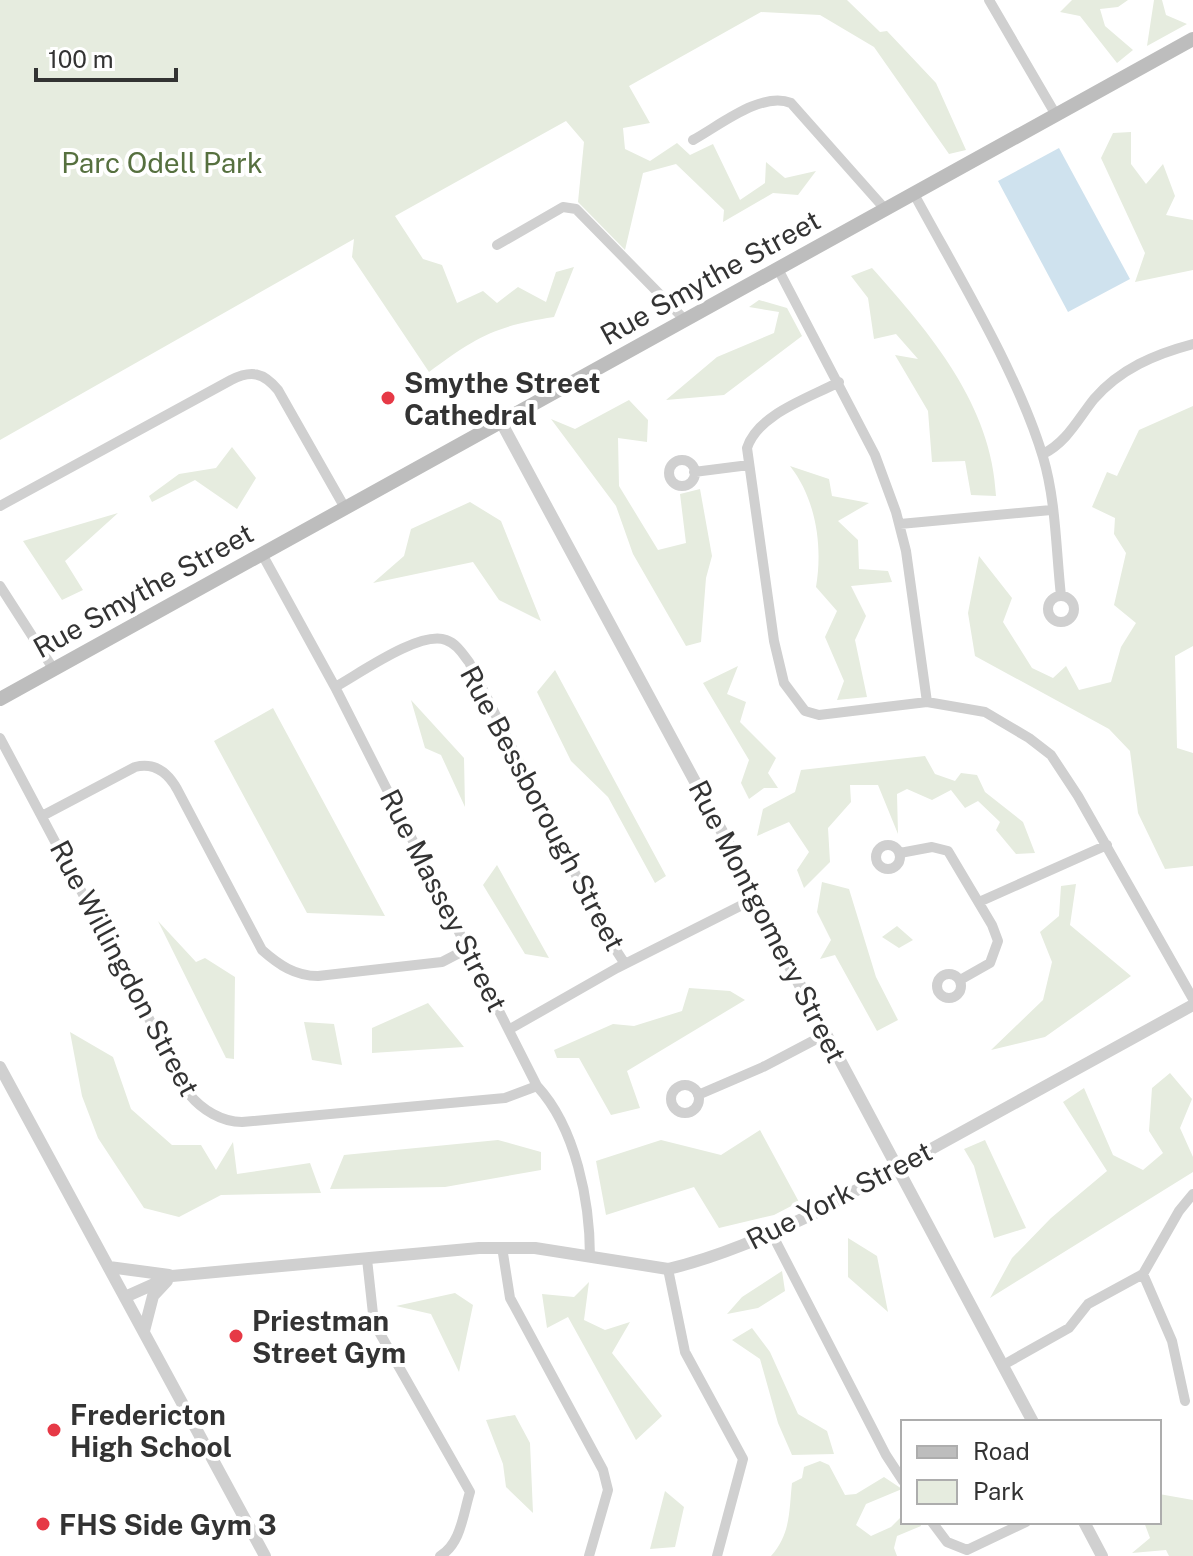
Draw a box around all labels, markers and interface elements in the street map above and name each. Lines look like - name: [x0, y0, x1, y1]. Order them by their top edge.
- scale bar: [36, 32, 176, 82]
- text: 100 m: [48, 45, 114, 73]
- park label: Parc Odell Park: [61, 146, 263, 179]
- street label: Rue Smythe Street: [594, 203, 826, 351]
- place label: Smythe Street Cathedral: [404, 366, 600, 431]
- marker: Smythe Street Cathedral: [379, 389, 397, 407]
- street label: Rue Smythe Street: [27, 516, 259, 664]
- street label: Rue Bessborough Street: [454, 660, 632, 956]
- street label: Rue Montgomery Street: [682, 774, 854, 1068]
- street label: Rue Massey Street: [374, 783, 514, 1017]
- street label: Rue Willingdon Street: [44, 835, 206, 1101]
- street label: Rue York Street: [741, 1134, 937, 1256]
- place label: Priestman Street Gym: [252, 1304, 406, 1369]
- marker: Priestman Street Gym: [227, 1327, 245, 1345]
- place label: Fredericton High School: [70, 1398, 232, 1463]
- legend: [901, 1420, 1161, 1524]
- marker: Fredericton High School: [45, 1421, 63, 1439]
- text: Road: [973, 1437, 1030, 1465]
- text: Park: [973, 1477, 1024, 1505]
- place label: FHS Side Gym 3: [59, 1508, 277, 1541]
- marker: FHS Side Gym 3: [34, 1515, 52, 1533]

